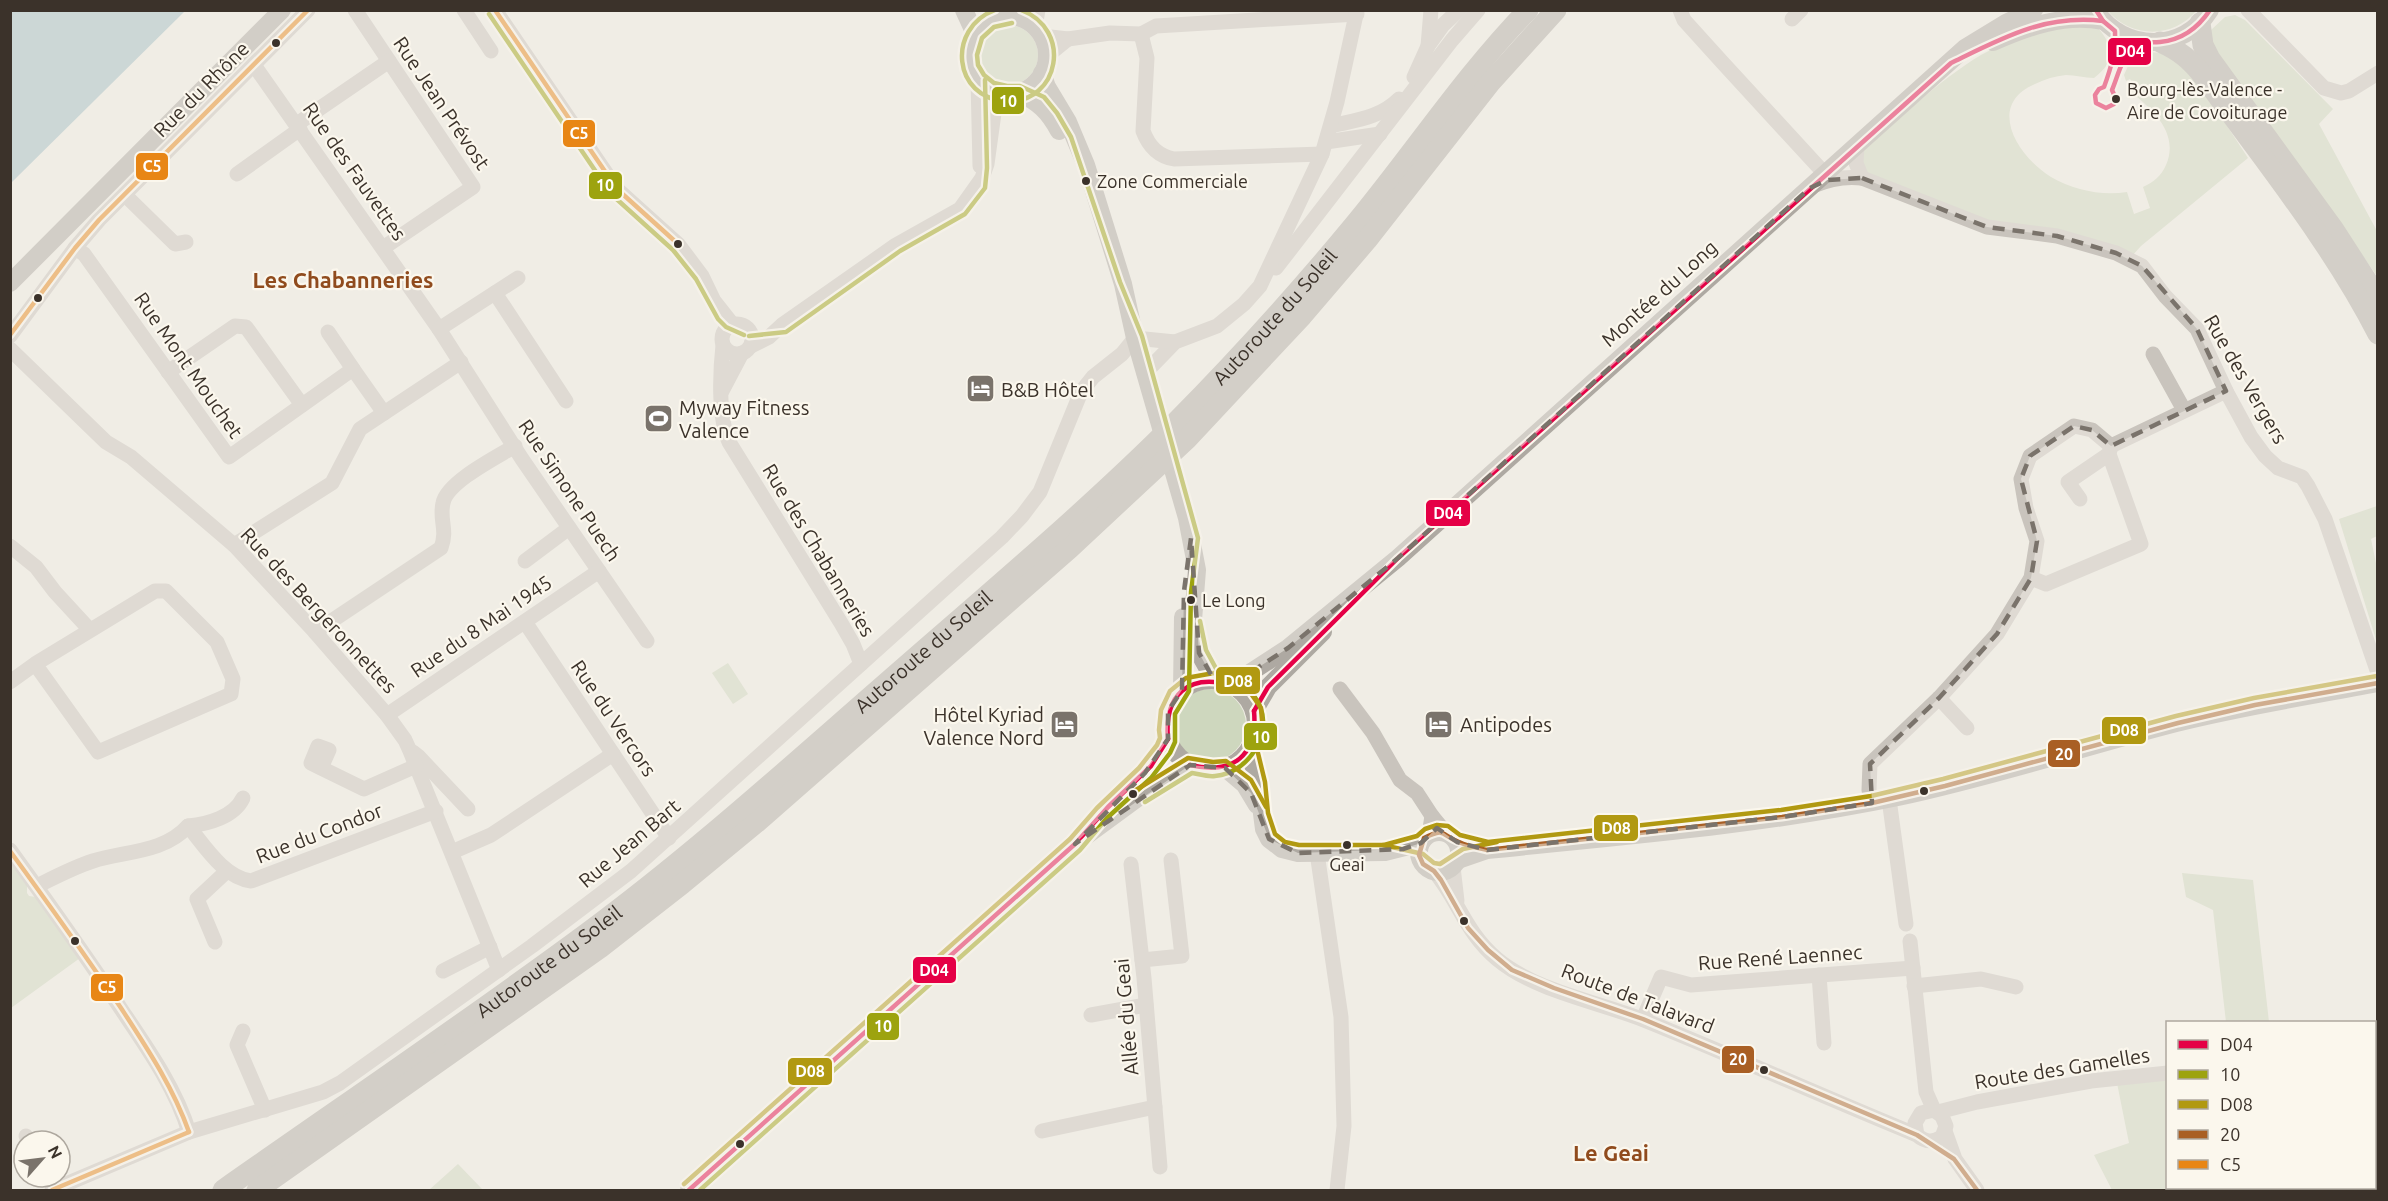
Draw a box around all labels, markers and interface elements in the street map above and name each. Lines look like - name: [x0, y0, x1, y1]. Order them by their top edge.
- street label: Rue Jean Prévost: [389, 32, 495, 174]
- street label: Rue du Rhône: [149, 37, 253, 141]
- unlabelled marker: [270, 37, 282, 49]
- line badge: D04: [2107, 37, 2152, 66]
- text: D04: [2115, 42, 2145, 60]
- place label: Bourg-lès-Valence - Aire de Covoiturage: [2127, 79, 2287, 122]
- line badge: 10: [991, 86, 1025, 115]
- text: 10: [999, 92, 1017, 110]
- marker: Bourg-lès-Valence - Aire de Covoiturage: [2110, 93, 2122, 105]
- street label: Rue des Fauvettes: [299, 98, 411, 244]
- line badge: C5: [562, 119, 596, 148]
- text: C5: [569, 124, 589, 142]
- line badge: C5: [135, 152, 169, 181]
- text: C5: [142, 157, 162, 175]
- line badge: 10: [588, 171, 623, 200]
- place label: Zone Commerciale: [1097, 171, 1248, 191]
- marker: Zone Commerciale: [1080, 175, 1092, 187]
- text: 10: [596, 176, 614, 194]
- street label: Montée du Long: [1597, 235, 1721, 351]
- unlabelled marker: [672, 238, 684, 250]
- street label: Autoroute du Soleil: [1207, 244, 1341, 389]
- district label: Les Chabanneries: [253, 267, 434, 292]
- street label: Rue Mont Mouchet: [130, 288, 248, 442]
- unlabelled marker: [32, 292, 44, 304]
- street label: Rue des Vergers: [2200, 311, 2292, 447]
- hotel icon: B&B Hôtel: [964, 373, 996, 405]
- place label: B&B Hôtel: [1001, 378, 1094, 401]
- place label: Myway Fitness Valence: [679, 396, 809, 442]
- sports icon: Myway Fitness Valence: [642, 403, 674, 435]
- street label: Rue Simone Puech: [514, 415, 626, 565]
- street label: Rue des Chabanneries: [758, 459, 880, 641]
- line badge: D04: [1425, 499, 1471, 527]
- text: D04: [1433, 504, 1463, 522]
- street label: Rue des Bergeronnettes: [236, 522, 402, 698]
- street label: Rue du 8 Mai 1945: [406, 570, 556, 682]
- street label: Autoroute du Soleil: [849, 585, 996, 717]
- place label: Le Long: [1202, 590, 1266, 610]
- marker: Le Long: [1185, 594, 1197, 606]
- street label: Rue du Vercors: [567, 656, 661, 780]
- line badge: D08: [1215, 666, 1261, 695]
- text: D08: [1223, 672, 1253, 690]
- place label: Hôtel Kyriad Valence Nord: [924, 703, 1044, 749]
- hotel icon: Antipodes: [1423, 708, 1455, 740]
- hotel icon: Hôtel Kyriad Valence Nord: [1049, 709, 1081, 741]
- place label: Antipodes: [1460, 713, 1552, 736]
- line badge: D08: [2101, 716, 2147, 745]
- text: D08: [2109, 721, 2139, 739]
- line badge: 10: [1243, 722, 1278, 751]
- text: 10: [1252, 728, 1270, 746]
- line badge: 20: [2047, 739, 2081, 768]
- text: 20: [2055, 745, 2073, 763]
- unlabelled marker: [1918, 785, 1930, 797]
- unlabelled marker: [1127, 788, 1139, 800]
- street label: Rue Jean Bart: [574, 794, 684, 892]
- street label: Rue du Condor: [253, 798, 386, 868]
- line badge: D08: [1593, 814, 1639, 842]
- text: D08: [1601, 819, 1631, 837]
- marker: Geai: [1341, 839, 1353, 851]
- place label: Geai: [1329, 854, 1365, 874]
- street label: Autoroute du Soleil: [471, 900, 626, 1022]
- unlabelled marker: [1458, 915, 1470, 927]
- unlabelled marker: [69, 935, 81, 947]
- street label: Rue René Laennec: [1697, 940, 1863, 974]
- line badge: D04: [912, 956, 957, 984]
- street label: Allée du Geai: [1109, 958, 1143, 1076]
- street label: Route de Talavard: [1558, 958, 1718, 1038]
- text: D04: [919, 961, 949, 979]
- line badge: C5: [90, 973, 124, 1002]
- text: C5: [97, 978, 117, 996]
- line badge: 10: [866, 1012, 900, 1041]
- text: 10: [874, 1017, 892, 1035]
- legend: [2166, 1021, 2376, 1189]
- text: D04: [2220, 1034, 2253, 1054]
- street label: Route des Gamelles: [1973, 1043, 2151, 1093]
- line badge: 20: [1721, 1045, 1755, 1074]
- text: 20: [1729, 1050, 1747, 1068]
- line badge: D08: [787, 1057, 833, 1086]
- text: D08: [795, 1062, 825, 1080]
- unlabelled marker: [1758, 1064, 1770, 1076]
- text: 10: [2220, 1064, 2240, 1084]
- text: D08: [2220, 1094, 2253, 1114]
- text: 20: [2220, 1124, 2240, 1144]
- north arrow: [12, 1129, 72, 1189]
- unlabelled marker: [734, 1138, 746, 1150]
- district label: Le Geai: [1573, 1140, 1649, 1165]
- text: N: [44, 1142, 66, 1161]
- text: C5: [2220, 1154, 2241, 1174]

